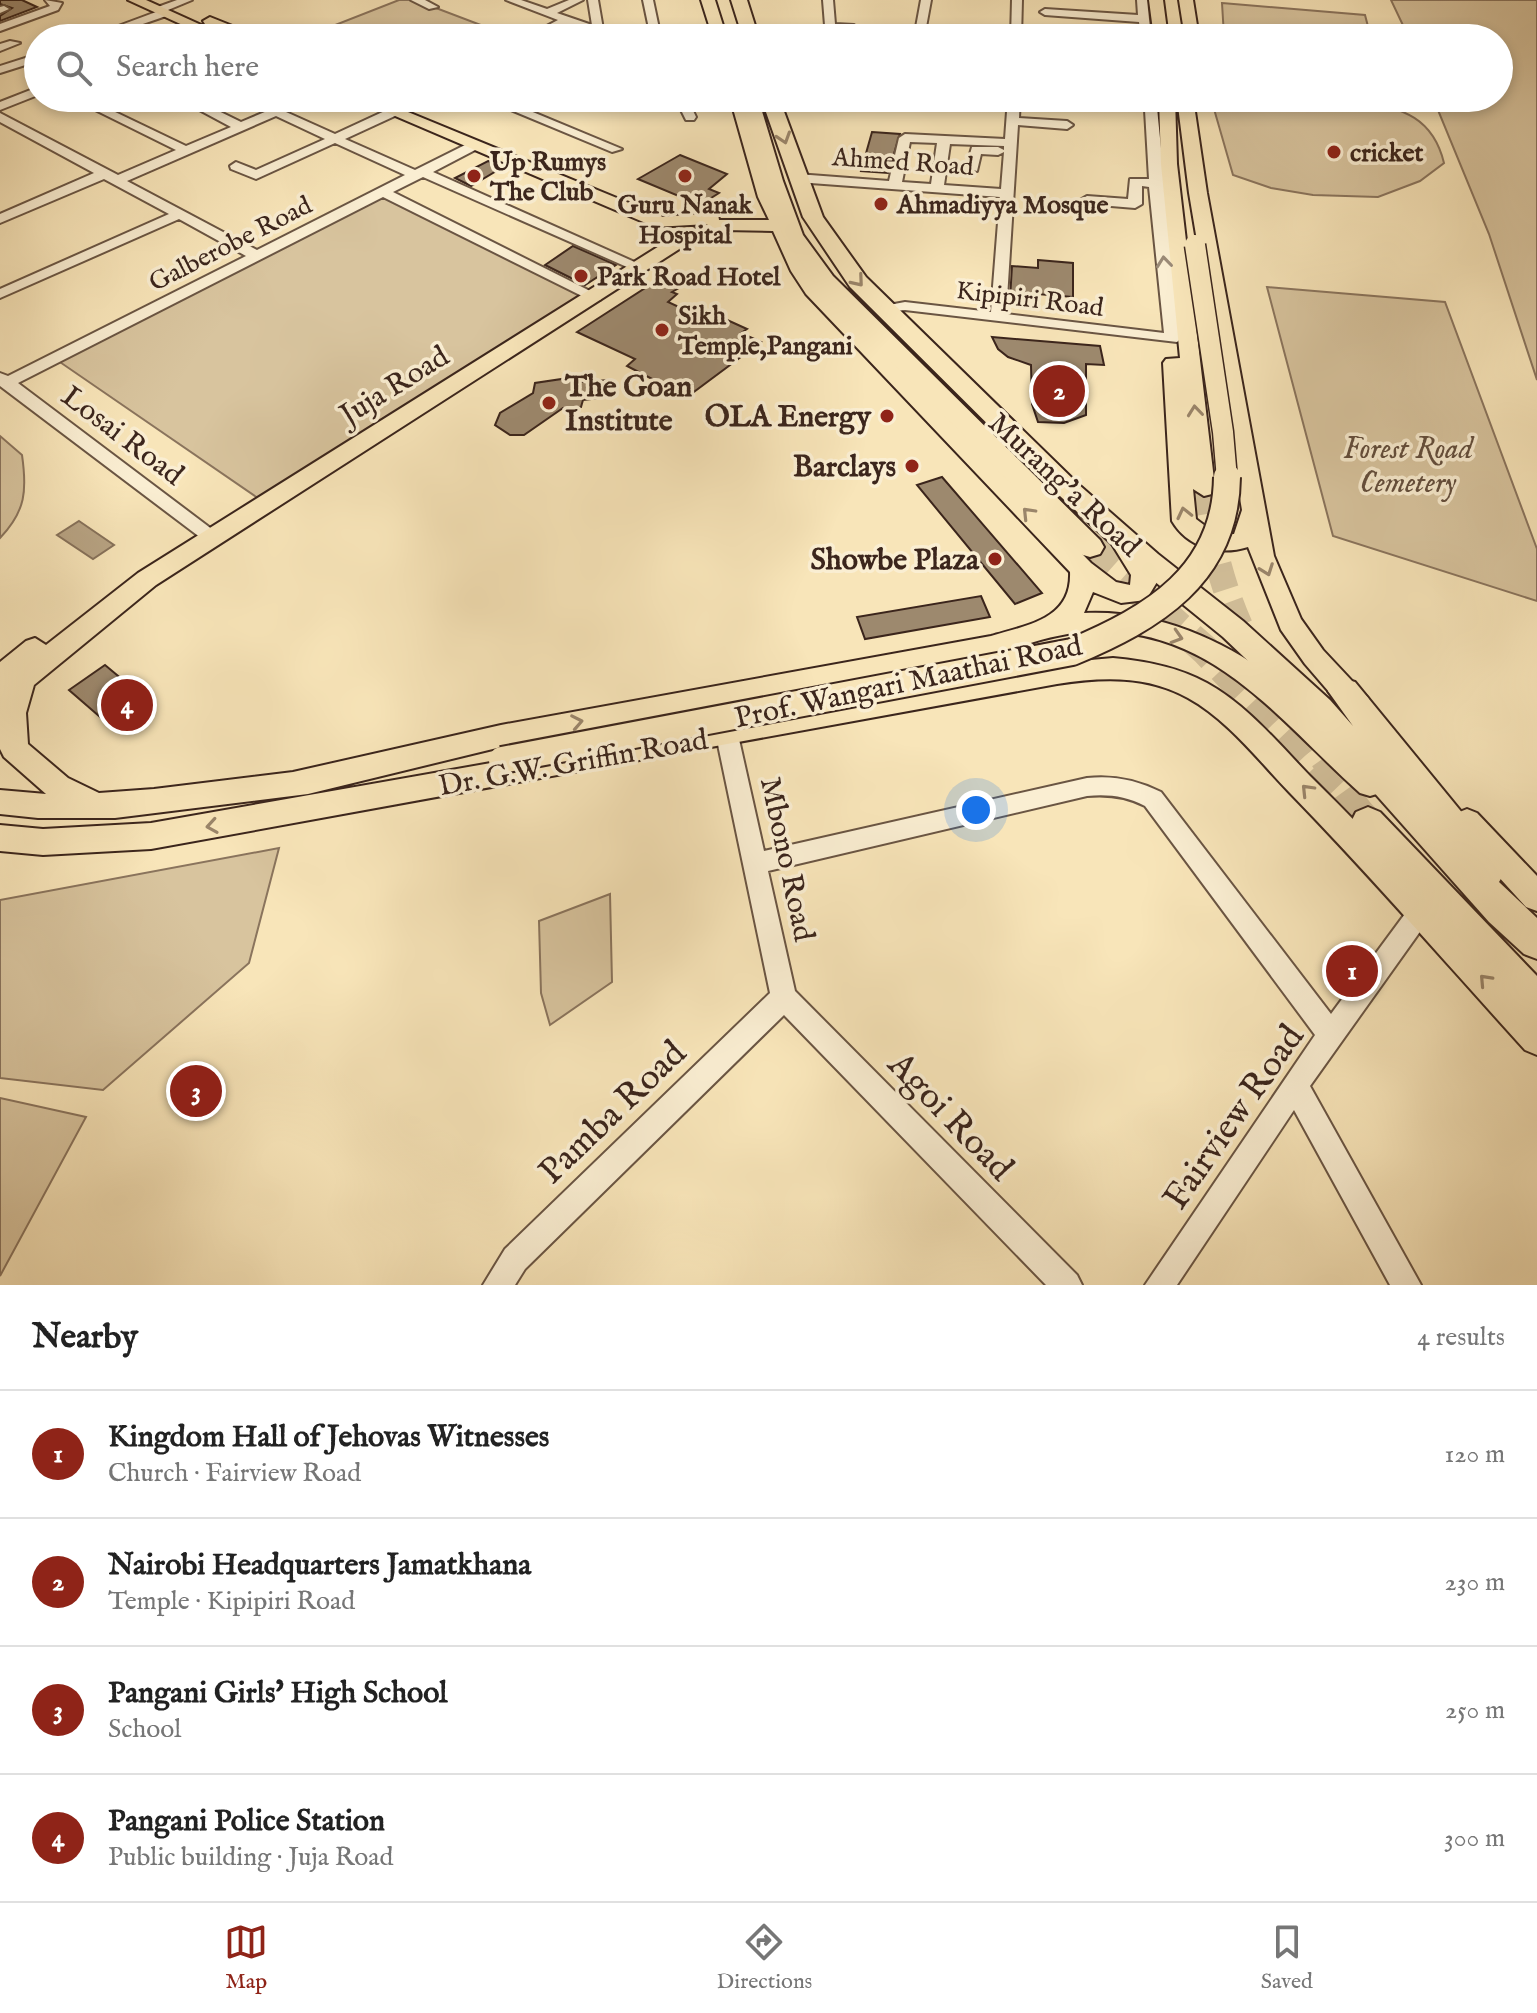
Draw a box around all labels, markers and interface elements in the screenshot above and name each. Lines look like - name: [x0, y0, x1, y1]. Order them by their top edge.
- search box: [24, 24, 1513, 112]
- icon: search: [52, 46, 96, 90]
- text: Search here: [116, 49, 259, 87]
- one-way arrow: [774, 130, 790, 144]
- place label: cricket: [1350, 137, 1423, 170]
- street label: Ahmed Road: [830, 141, 975, 184]
- marker: cricket: [1325, 143, 1343, 161]
- place label: Up Rumys The Club: [489, 146, 606, 209]
- marker: Up Rumys The Club: [465, 167, 483, 185]
- marker: Guru Nanak Hospital: [676, 167, 694, 185]
- street label: Galberobe Road: [144, 189, 318, 300]
- place label: Guru Nanak Hospital: [618, 189, 754, 252]
- place label: Ahmadiyya Mosque: [896, 189, 1108, 222]
- marker: Ahmadiyya Mosque: [872, 195, 890, 213]
- one-way arrow: [1155, 255, 1172, 268]
- place label: Park Road Hotel: [597, 261, 781, 294]
- marker: Park Road Hotel: [572, 267, 590, 285]
- one-way arrow: [848, 271, 863, 286]
- street label: Kipipiri Road: [954, 274, 1106, 325]
- place label: Sikh Temple,Pangani: [677, 300, 853, 363]
- marker: Sikh Temple,Pangani: [653, 321, 671, 339]
- street label: Juja Road: [331, 338, 457, 437]
- pin: 2: [1033, 361, 1085, 421]
- place label: The Goan Institute: [564, 369, 692, 441]
- street label: Losai Road: [53, 378, 191, 496]
- marker: The Goan Institute: [540, 394, 558, 412]
- place label: OLA Energy: [705, 399, 872, 437]
- one-way arrow: [1187, 404, 1204, 417]
- street label: Murang'a Road: [979, 405, 1149, 567]
- marker: OLA Energy: [878, 407, 896, 425]
- park label: Forest Road Cemetery: [1343, 431, 1475, 503]
- place label: Barclays: [793, 449, 896, 487]
- marker: Barclays: [903, 457, 921, 475]
- one-way arrow: [1176, 506, 1193, 520]
- one-way arrow: [1023, 508, 1037, 522]
- place label: Showbe Plaza: [810, 542, 980, 580]
- marker: Showbe Plaza: [986, 550, 1004, 568]
- one-way arrow: [1257, 562, 1274, 576]
- street label: Prof. Wangari Maathai Road: [731, 627, 1087, 738]
- one-way arrow: [1170, 628, 1183, 644]
- pin: 4: [101, 675, 153, 735]
- one-way arrow: [570, 714, 584, 731]
- street label: Dr. G.W. Griffin Road: [436, 721, 712, 806]
- street label: Mbono Road: [750, 774, 822, 946]
- one-way arrow: [1302, 785, 1316, 799]
- your location: [956, 790, 996, 830]
- one-way arrow: [205, 817, 219, 834]
- pin: 1: [1326, 941, 1378, 1001]
- one-way arrow: [1479, 975, 1494, 989]
- street label: Fairview Road: [1154, 1016, 1316, 1219]
- street label: Pamba Road: [530, 1031, 697, 1195]
- street label: Agoi Road: [876, 1042, 1023, 1192]
- pin: 3: [170, 1061, 222, 1121]
- text: Nearby: [32, 1316, 138, 1359]
- text: 4 results: [1417, 1321, 1505, 1354]
- text: Kingdom Hall of Jehovas Witnesses: [108, 1419, 549, 1457]
- text: 1: [53, 1438, 63, 1471]
- text: 120 m: [1445, 1438, 1505, 1471]
- text: Church · Fairview Road: [108, 1457, 361, 1490]
- text: Nairobi Headquarters Jamatkhana: [108, 1547, 531, 1585]
- text: 2: [52, 1566, 64, 1599]
- text: 230 m: [1445, 1566, 1505, 1599]
- text: Temple · Kipipiri Road: [108, 1585, 355, 1618]
- text: Pangani Girls' High School: [108, 1675, 447, 1713]
- text: 3: [53, 1694, 63, 1727]
- text: 250 m: [1445, 1694, 1505, 1727]
- text: School: [108, 1713, 181, 1746]
- text: Pangani Police Station: [108, 1803, 385, 1841]
- text: 4: [52, 1822, 64, 1855]
- text: 300 m: [1444, 1822, 1505, 1855]
- text: Public building · Juja Road: [108, 1841, 393, 1874]
- tab: Map: [224, 1920, 268, 1996]
- tab: Directions: [717, 1920, 812, 1996]
- tab: Saved: [1261, 1920, 1313, 1996]

